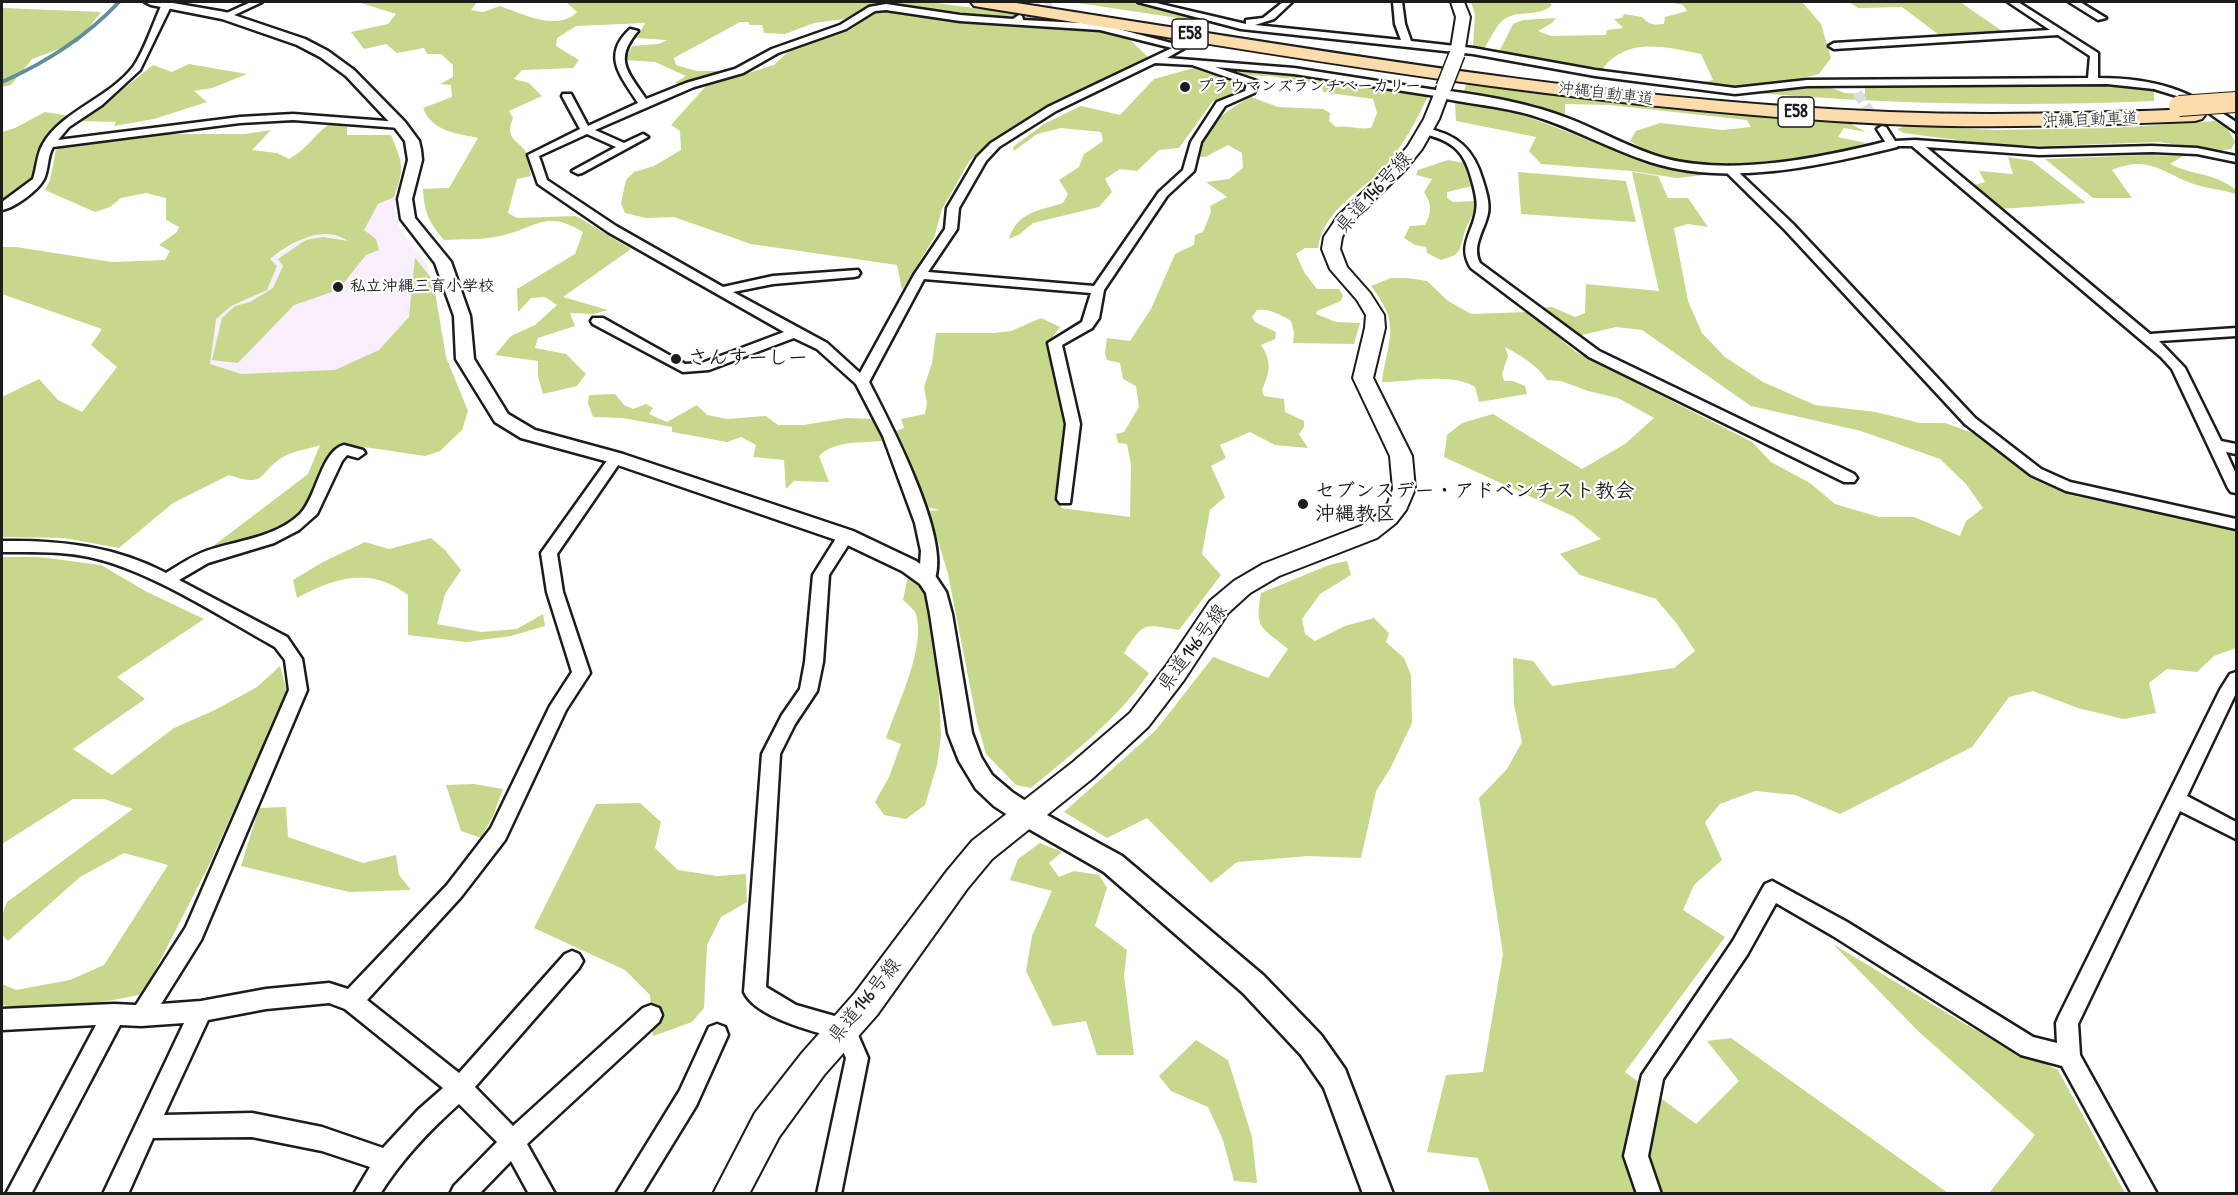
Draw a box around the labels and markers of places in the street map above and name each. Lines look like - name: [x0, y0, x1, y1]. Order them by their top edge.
- place label: プラウマンズランチベーカリー: [1197, 77, 1421, 97]
- marker: プラウマンズランチベーカリー: [1178, 80, 1192, 94]
- place label: 私立沖縄三育小学校: [350, 277, 494, 297]
- marker: 私立沖縄三育小学校: [331, 280, 345, 294]
- place label: さんすーしー: [688, 347, 808, 371]
- marker: さんすーしー: [669, 352, 683, 366]
- place label: セブンスデー・アドベンチスト教会 沖縄教区: [1315, 480, 1635, 527]
- marker: セブンスデー・アドベンチスト教会 沖縄教区: [1296, 497, 1310, 511]

